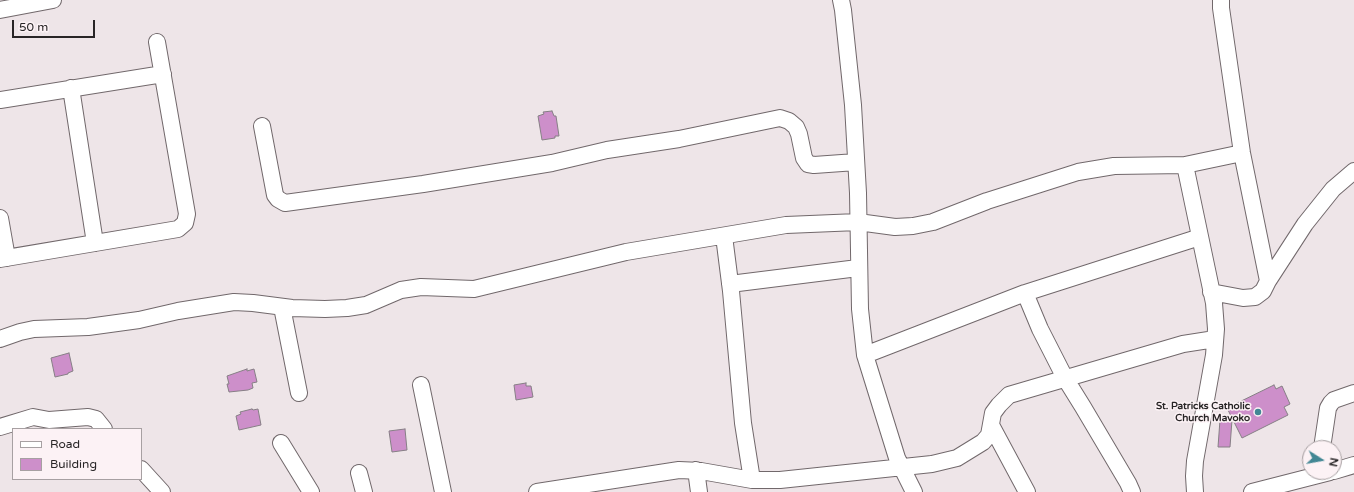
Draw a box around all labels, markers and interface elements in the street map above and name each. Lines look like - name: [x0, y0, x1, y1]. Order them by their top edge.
- scale bar: [14, 12, 97, 38]
- text: 50 m: [19, 20, 48, 34]
- place label: St. Patricks Catholic Church Mavoko: [1156, 400, 1250, 424]
- marker: St. Patricks Catholic Church Mavoko: [1253, 407, 1263, 417]
- legend: [12, 428, 142, 480]
- text: Road: [50, 437, 80, 451]
- north arrow: [1302, 440, 1342, 480]
- text: Building: [50, 457, 97, 471]
- text: N: [1326, 457, 1341, 468]

